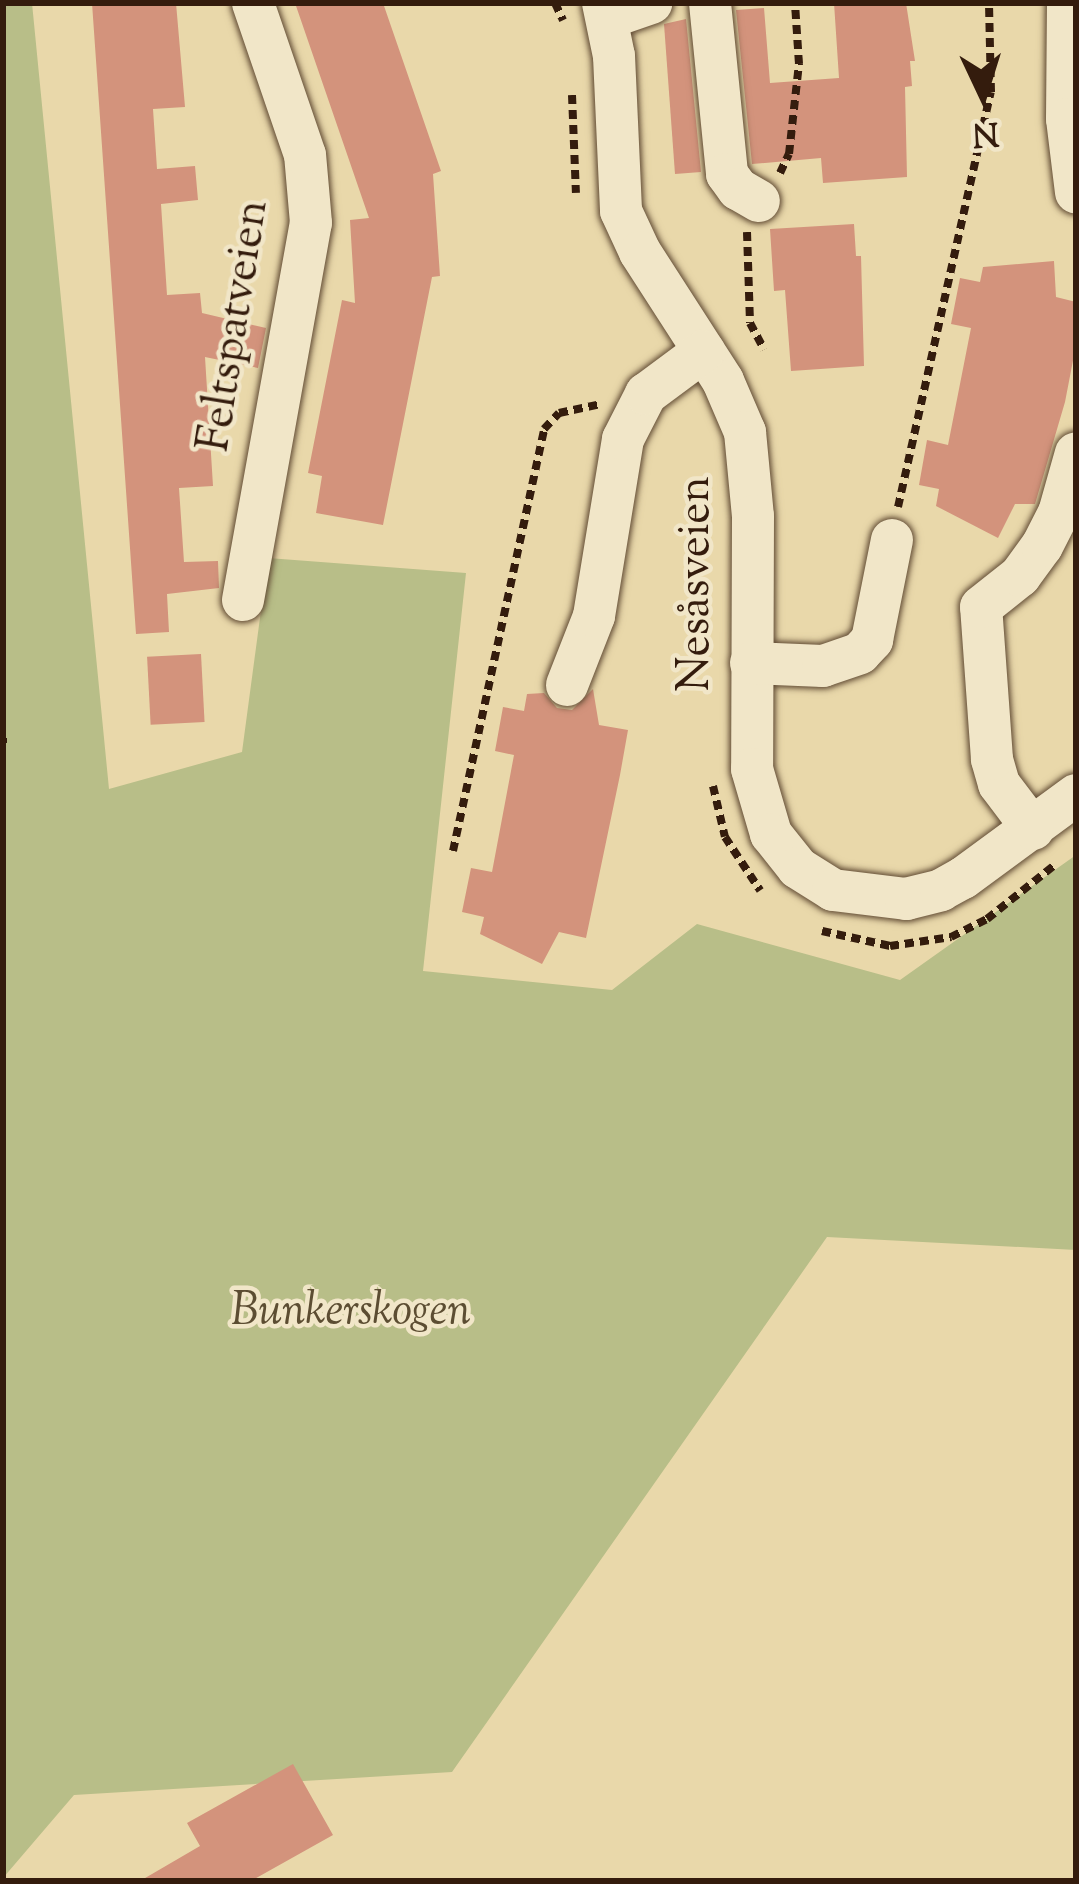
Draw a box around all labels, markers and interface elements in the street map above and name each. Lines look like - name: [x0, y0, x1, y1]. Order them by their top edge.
- north arrow: [923, 36, 1043, 156]
- text: N: [971, 107, 1000, 157]
- street label: Feltspatveien: [189, 196, 283, 456]
- street label: Nesåsveien: [671, 476, 725, 692]
- park label: Bunkerskogen: [231, 1286, 471, 1340]

